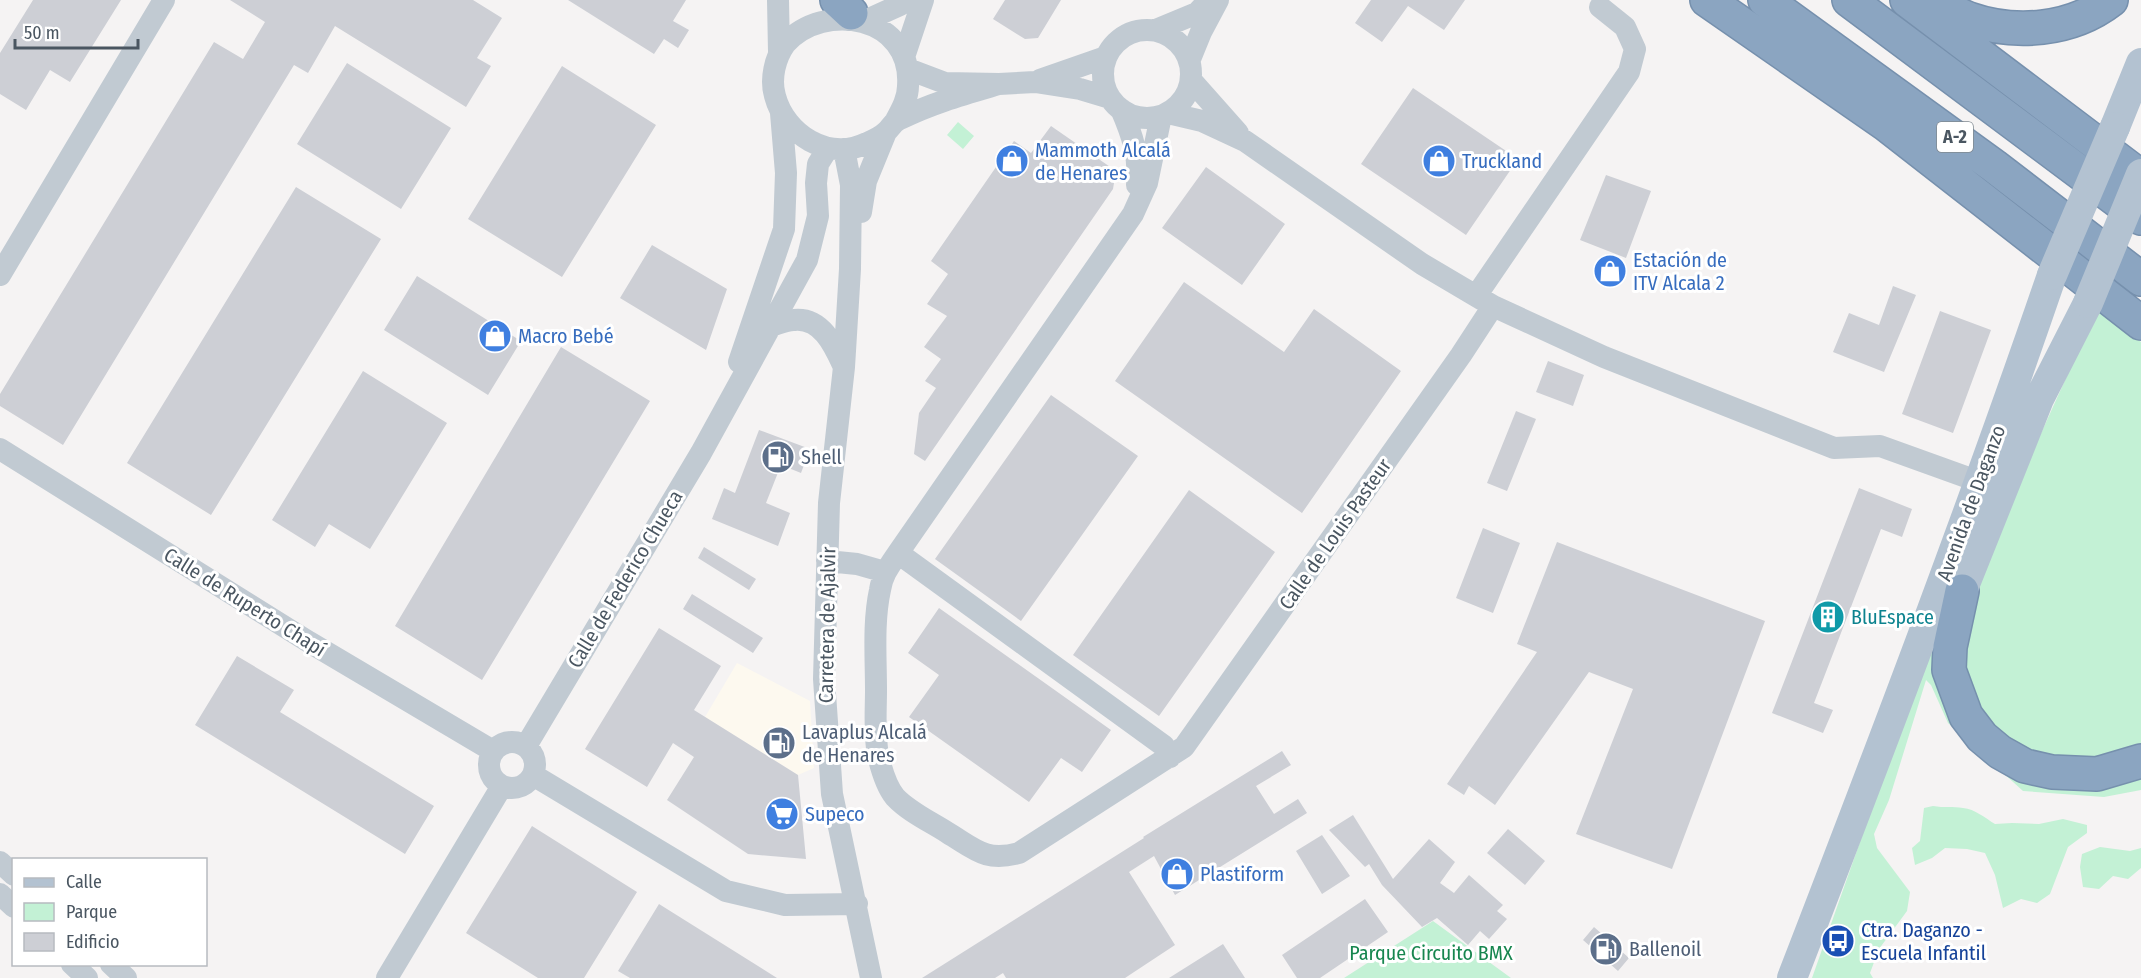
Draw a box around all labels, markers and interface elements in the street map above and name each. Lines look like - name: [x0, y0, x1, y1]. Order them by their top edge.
- scale bar: [15, 12, 138, 50]
- text: 50 m: [24, 22, 60, 44]
- road number: A-2: [1937, 122, 1973, 152]
- place label: Mammoth Alcalá de Henares: [1035, 138, 1171, 185]
- shop icon: Mammoth Alcalá de Henares: [994, 143, 1030, 179]
- shop icon: Truckland: [1421, 143, 1457, 179]
- place label: Truckland: [1462, 149, 1542, 173]
- place label: Estación de ITV Alcala 2: [1633, 248, 1727, 295]
- shop icon: Estación de ITV Alcala 2: [1592, 253, 1628, 289]
- shop icon: Macro Bebé: [477, 318, 513, 354]
- place label: Macro Bebé: [518, 324, 614, 348]
- street label: Avenida de Daganzo: [1932, 422, 2010, 584]
- fuel station icon: Shell: [760, 439, 796, 475]
- place label: Shell: [801, 445, 842, 469]
- street label: Calle de Louis Pasteur: [1274, 454, 1396, 614]
- street label: Calle de Federico Chueca: [562, 486, 688, 672]
- street label: Calle de Ruperto Chapí: [160, 542, 330, 662]
- street label: Carretera de Ajalvir: [814, 547, 840, 703]
- building icon: BluEspace: [1810, 599, 1846, 635]
- place label: BluEspace: [1851, 605, 1934, 629]
- place label: Lavaplus Alcalá de Henares: [802, 720, 927, 767]
- fuel station icon: Lavaplus Alcalá de Henares: [761, 725, 797, 761]
- supermarket icon: Supeco: [764, 796, 800, 832]
- place label: Supeco: [805, 802, 865, 826]
- shop icon: Plastiform: [1159, 856, 1195, 892]
- legend: [12, 858, 207, 966]
- place label: Plastiform: [1200, 862, 1284, 886]
- text: Calle: [66, 871, 102, 893]
- text: Parque: [66, 901, 117, 923]
- place label: Ctra. Daganzo - Escuela Infantil: [1861, 918, 1986, 965]
- bus stop icon: Ctra. Daganzo - Escuela Infantil: [1820, 923, 1856, 959]
- text: Edificio: [66, 931, 119, 953]
- fuel station icon: Ballenoil: [1588, 931, 1624, 967]
- place label: Ballenoil: [1629, 937, 1701, 961]
- park label: Parque Circuito BMX: [1349, 941, 1513, 965]

